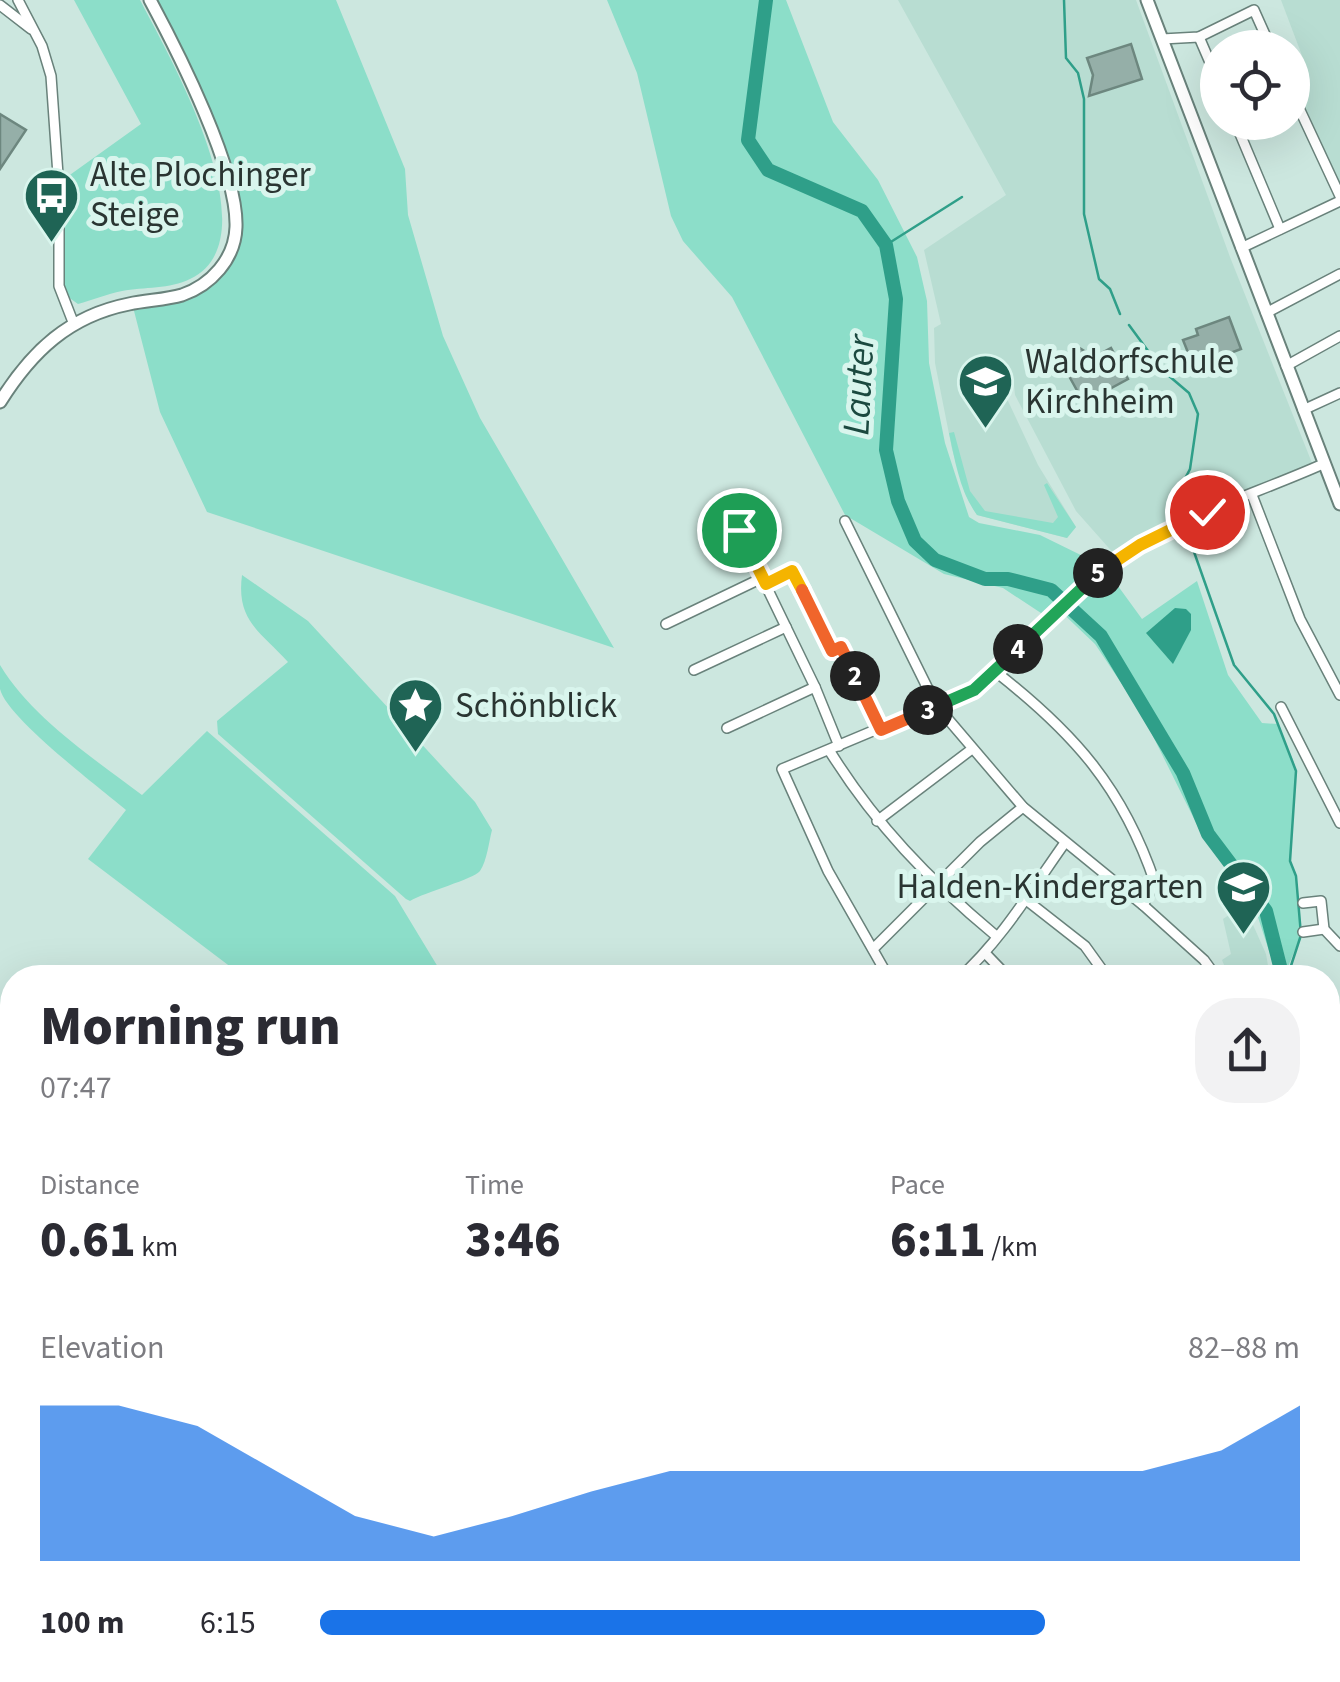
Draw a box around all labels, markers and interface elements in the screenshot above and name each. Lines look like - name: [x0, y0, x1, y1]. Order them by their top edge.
- map controls: [1200, 30, 1310, 140]
- button: locate: [1200, 30, 1310, 140]
- place label: Alte Plochinger Steige: [90, 150, 312, 240]
- bus stop icon: Alte Plochinger Steige: [21, 165, 81, 244]
- water label: Lauter: [829, 331, 889, 437]
- place label: Waldorfschule Kirchheim: [1025, 337, 1234, 427]
- school or university icon: Waldorfschule Kirchheim: [956, 352, 1016, 431]
- pin: [1165, 470, 1250, 555]
- icon: check: [1180, 485, 1235, 540]
- pin: [697, 488, 782, 573]
- icon: arrive: [712, 503, 767, 558]
- pin: 5: [1073, 548, 1123, 598]
- text: 5: [1091, 553, 1105, 593]
- pin: 4: [993, 624, 1043, 674]
- text: 4: [1011, 629, 1025, 669]
- pin: 2: [830, 651, 880, 701]
- text: 2: [848, 656, 862, 696]
- place icon: Schönblick: [386, 676, 446, 755]
- place label: Schönblick: [455, 681, 618, 731]
- pin: 3: [903, 685, 953, 735]
- text: 3: [921, 690, 935, 730]
- school or university icon: Halden-Kindergarten: [1213, 857, 1273, 936]
- place label: Halden-Kindergarten: [896, 862, 1204, 912]
- text: Morning run: [40, 988, 341, 1066]
- button: share: [1195, 998, 1300, 1103]
- text: 07:47: [40, 1065, 112, 1111]
- text: Distance: [40, 1165, 140, 1205]
- text: Time: [465, 1165, 524, 1205]
- text: Pace: [890, 1165, 945, 1205]
- text: 0.61: [40, 1205, 136, 1276]
- text: 3:46: [465, 1205, 561, 1276]
- text: 6:11: [890, 1205, 986, 1276]
- text: km: [136, 1227, 178, 1267]
- text: /km: [986, 1227, 1038, 1267]
- text: Elevation: [40, 1325, 165, 1371]
- text: 82–88 m: [1188, 1325, 1300, 1371]
- text: 100 m: [40, 1600, 125, 1646]
- text: 6:15: [200, 1600, 256, 1646]

